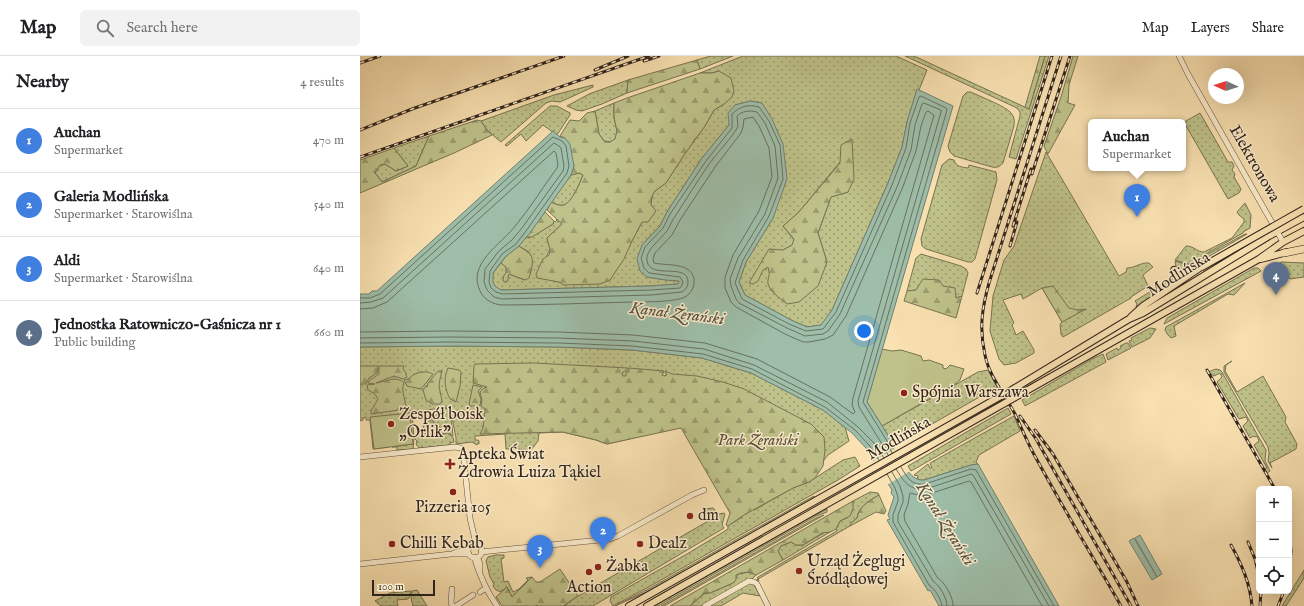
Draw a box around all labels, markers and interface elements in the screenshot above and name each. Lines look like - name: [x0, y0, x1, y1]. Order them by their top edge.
- search box: [80, 10, 360, 46]
- text: Map: [20, 16, 56, 40]
- icon: search: [94, 17, 116, 39]
- text: Search here: [126, 18, 198, 37]
- text: Map: [1142, 19, 1169, 37]
- text: Layers: [1191, 19, 1230, 37]
- text: Share: [1252, 19, 1284, 37]
- north arrow: [1208, 68, 1244, 104]
- text: Nearby: [16, 72, 69, 93]
- text: 4 results: [300, 74, 344, 91]
- popup: [1088, 119, 1186, 171]
- street label: Elektronowa: [1224, 122, 1284, 206]
- text: Auchan: [54, 123, 101, 142]
- text: Auchan: [1103, 127, 1149, 146]
- text: 1: [27, 132, 31, 149]
- text: 470 m: [313, 132, 344, 149]
- text: Supermarket: [54, 142, 123, 159]
- text: Supermarket: [1103, 146, 1171, 163]
- pin: 1: [1124, 184, 1150, 217]
- text: Galeria Modlińska: [54, 187, 169, 206]
- text: 2: [26, 196, 32, 213]
- text: 540 m: [314, 196, 344, 213]
- text: Supermarket · Starowiślna: [54, 206, 193, 223]
- street label: Modlińska: [1144, 248, 1214, 302]
- text: Aldi: [54, 251, 80, 270]
- text: 3: [27, 260, 31, 277]
- text: 640 m: [313, 260, 344, 277]
- pin: 4: [1263, 262, 1289, 295]
- text: Supermarket · Starowiślna: [54, 270, 193, 287]
- water label: Kanał Żerański: [628, 298, 726, 330]
- text: Jednostka Ratowniczo-Gaśnicza nr 1: [54, 315, 281, 334]
- your location: [854, 321, 874, 341]
- text: 4: [26, 324, 32, 341]
- text: 660 m: [314, 324, 344, 341]
- text: Public building: [54, 334, 136, 351]
- place label: Spójnia Warszawa: [912, 383, 1029, 403]
- marker: Spójnia Warszawa: [899, 388, 909, 398]
- place label: Zespół boisk „Orlik”: [399, 405, 484, 443]
- street label: Modlińska: [864, 413, 935, 465]
- marker: Zespół boisk „Orlik”: [386, 419, 396, 429]
- park label: Park Żerański: [718, 430, 800, 451]
- place label: Apteka Świat Zdrowia Luiza Tąkiel: [457, 443, 602, 483]
- marker: Apteka Świat Zdrowia Luiza Tąkiel: [445, 459, 455, 469]
- water label: Kanał Żerański: [910, 477, 980, 571]
- map controls: [1256, 486, 1292, 594]
- button: +: [1256, 486, 1292, 522]
- marker: Pizzeria 105: [448, 487, 458, 497]
- place label: Pizzeria 105: [415, 498, 491, 518]
- place label: dm: [698, 506, 719, 526]
- marker: dm: [685, 511, 695, 521]
- pin: 2: [590, 517, 616, 550]
- button: −: [1256, 522, 1292, 558]
- place label: Chilli Kebab: [400, 534, 484, 554]
- place label: Dealz: [648, 534, 687, 554]
- pin: 3: [527, 535, 553, 568]
- marker: Chilli Kebab: [387, 539, 397, 549]
- marker: Dealz: [635, 539, 645, 549]
- place label: Urząd Żeglugi Śródlądowej: [807, 550, 905, 590]
- place label: Żabka: [606, 555, 648, 577]
- button: locate: [1256, 558, 1292, 594]
- marker: Żabka: [593, 562, 603, 572]
- marker: Urząd Żeglugi Śródlądowej: [794, 566, 804, 576]
- marker: Action: [584, 567, 594, 577]
- scale bar: [372, 578, 435, 597]
- place label: Action: [566, 578, 612, 598]
- text: 100 m: [378, 580, 404, 594]

